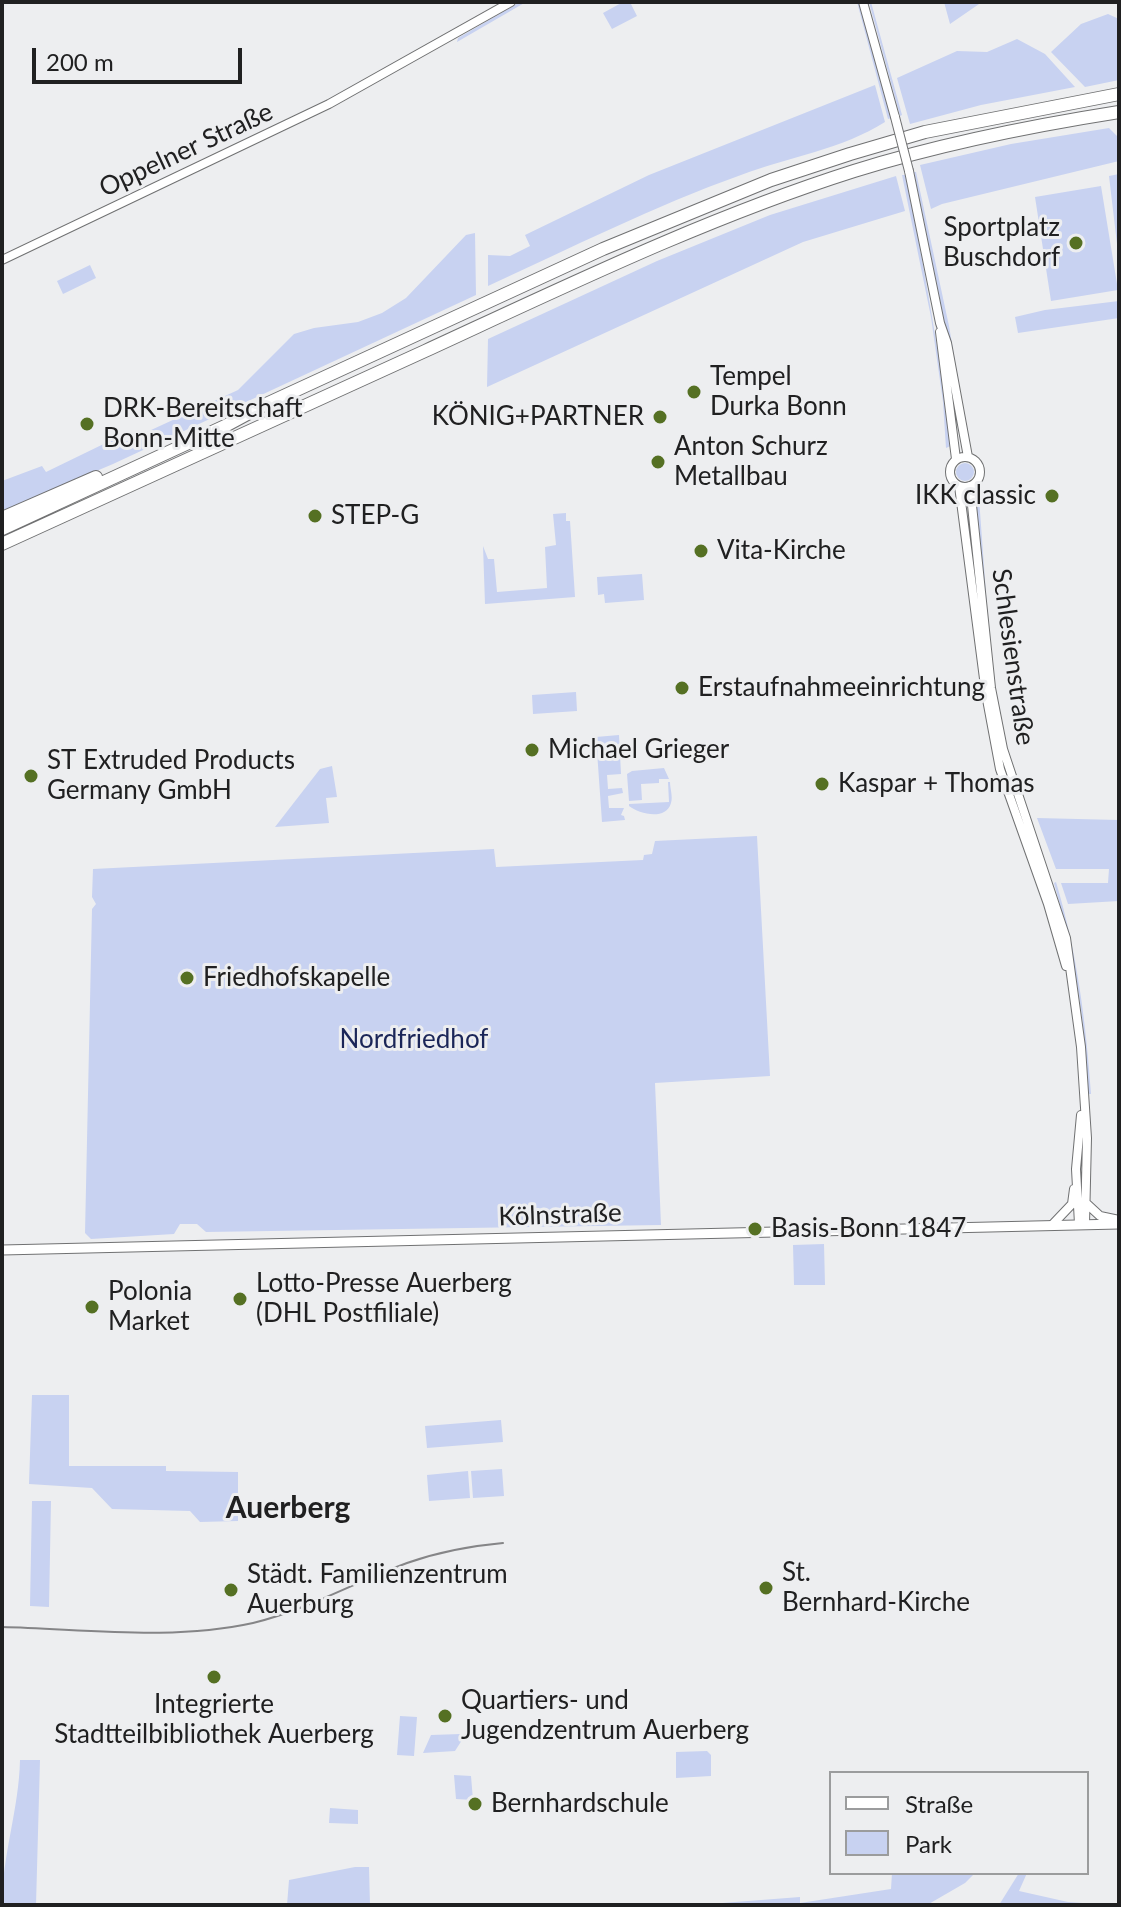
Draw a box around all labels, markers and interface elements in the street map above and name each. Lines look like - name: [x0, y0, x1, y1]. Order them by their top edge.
- scale bar: [36, 32, 246, 82]
- text: 200 m: [46, 47, 114, 76]
- street label: Oppelner Straße: [94, 96, 278, 204]
- place label: Sportplatz Buschdorf: [943, 212, 1060, 274]
- marker: Sportplatz Buschdorf: [1067, 234, 1085, 252]
- place label: Tempel Durka Bonn: [710, 361, 847, 422]
- marker: Tempel Durka Bonn: [685, 383, 703, 401]
- place label: DRK-Bereitschaft Bonn-Mitte: [103, 393, 302, 454]
- place label: KÖNIG+PARTNER: [432, 401, 644, 433]
- marker: KÖNIG+PARTNER: [651, 408, 669, 426]
- marker: DRK-Bereitschaft Bonn-Mitte: [78, 415, 96, 433]
- place label: Anton Schurz Metallbau: [674, 431, 828, 492]
- marker: Anton Schurz Metallbau: [649, 453, 667, 471]
- place label: IKK classic: [915, 480, 1036, 512]
- marker: IKK classic: [1043, 487, 1061, 505]
- place label: STEP-G: [331, 500, 419, 532]
- marker: STEP-G: [306, 507, 324, 525]
- place label: Vita-Kirche: [717, 535, 846, 567]
- marker: Vita-Kirche: [692, 542, 710, 560]
- street label: Schlesienstraße: [985, 567, 1041, 747]
- place label: Erstaufnahmeeinrichtung: [698, 672, 985, 704]
- marker: Erstaufnahmeeinrichtung: [673, 679, 691, 697]
- place label: Michael Grieger: [548, 734, 729, 766]
- marker: Michael Grieger: [523, 741, 541, 759]
- place label: ST Extruded Products Germany GmbH: [47, 745, 295, 806]
- marker: ST Extruded Products Germany GmbH: [22, 767, 40, 785]
- place label: Kaspar + Thomas: [838, 768, 1035, 800]
- marker: Kaspar + Thomas: [813, 775, 831, 793]
- place label: Friedhofskapelle: [203, 962, 390, 994]
- marker: Friedhofskapelle: [178, 969, 196, 987]
- park label: Nordfriedhof: [340, 1024, 488, 1056]
- street label: Kölnstraße: [498, 1197, 622, 1233]
- place label: Basis-Bonn 1847: [771, 1213, 966, 1245]
- marker: Basis-Bonn 1847: [746, 1220, 764, 1238]
- place label: Lotto-Presse Auerberg (DHL Postfiliale): [256, 1268, 512, 1330]
- place label: Polonia Market: [108, 1276, 192, 1338]
- marker: Lotto-Presse Auerberg (DHL Postfiliale): [231, 1290, 249, 1308]
- marker: Polonia Market: [83, 1298, 101, 1316]
- district label: Auerberg: [226, 1490, 350, 1526]
- place label: St. Bernhard-Kirche: [782, 1557, 970, 1618]
- place label: Städt. Familienzentrum Auerburg: [247, 1559, 508, 1620]
- marker: St. Bernhard-Kirche: [757, 1579, 775, 1597]
- marker: Städt. Familienzentrum Auerburg: [222, 1581, 240, 1599]
- marker: Integrierte Stadtteilbibliothek Auerberg: [205, 1668, 223, 1686]
- place label: Quartiers- und Jugendzentrum Auerberg: [461, 1685, 749, 1746]
- place label: Integrierte Stadtteilbibliothek Auerberg: [54, 1689, 374, 1750]
- marker: Quartiers- und Jugendzentrum Auerberg: [436, 1707, 454, 1725]
- legend: [829, 1771, 1089, 1875]
- place label: Bernhardschule: [491, 1788, 669, 1820]
- text: Straße: [905, 1789, 973, 1818]
- marker: Bernhardschule: [466, 1795, 484, 1813]
- text: Park: [905, 1829, 952, 1858]

